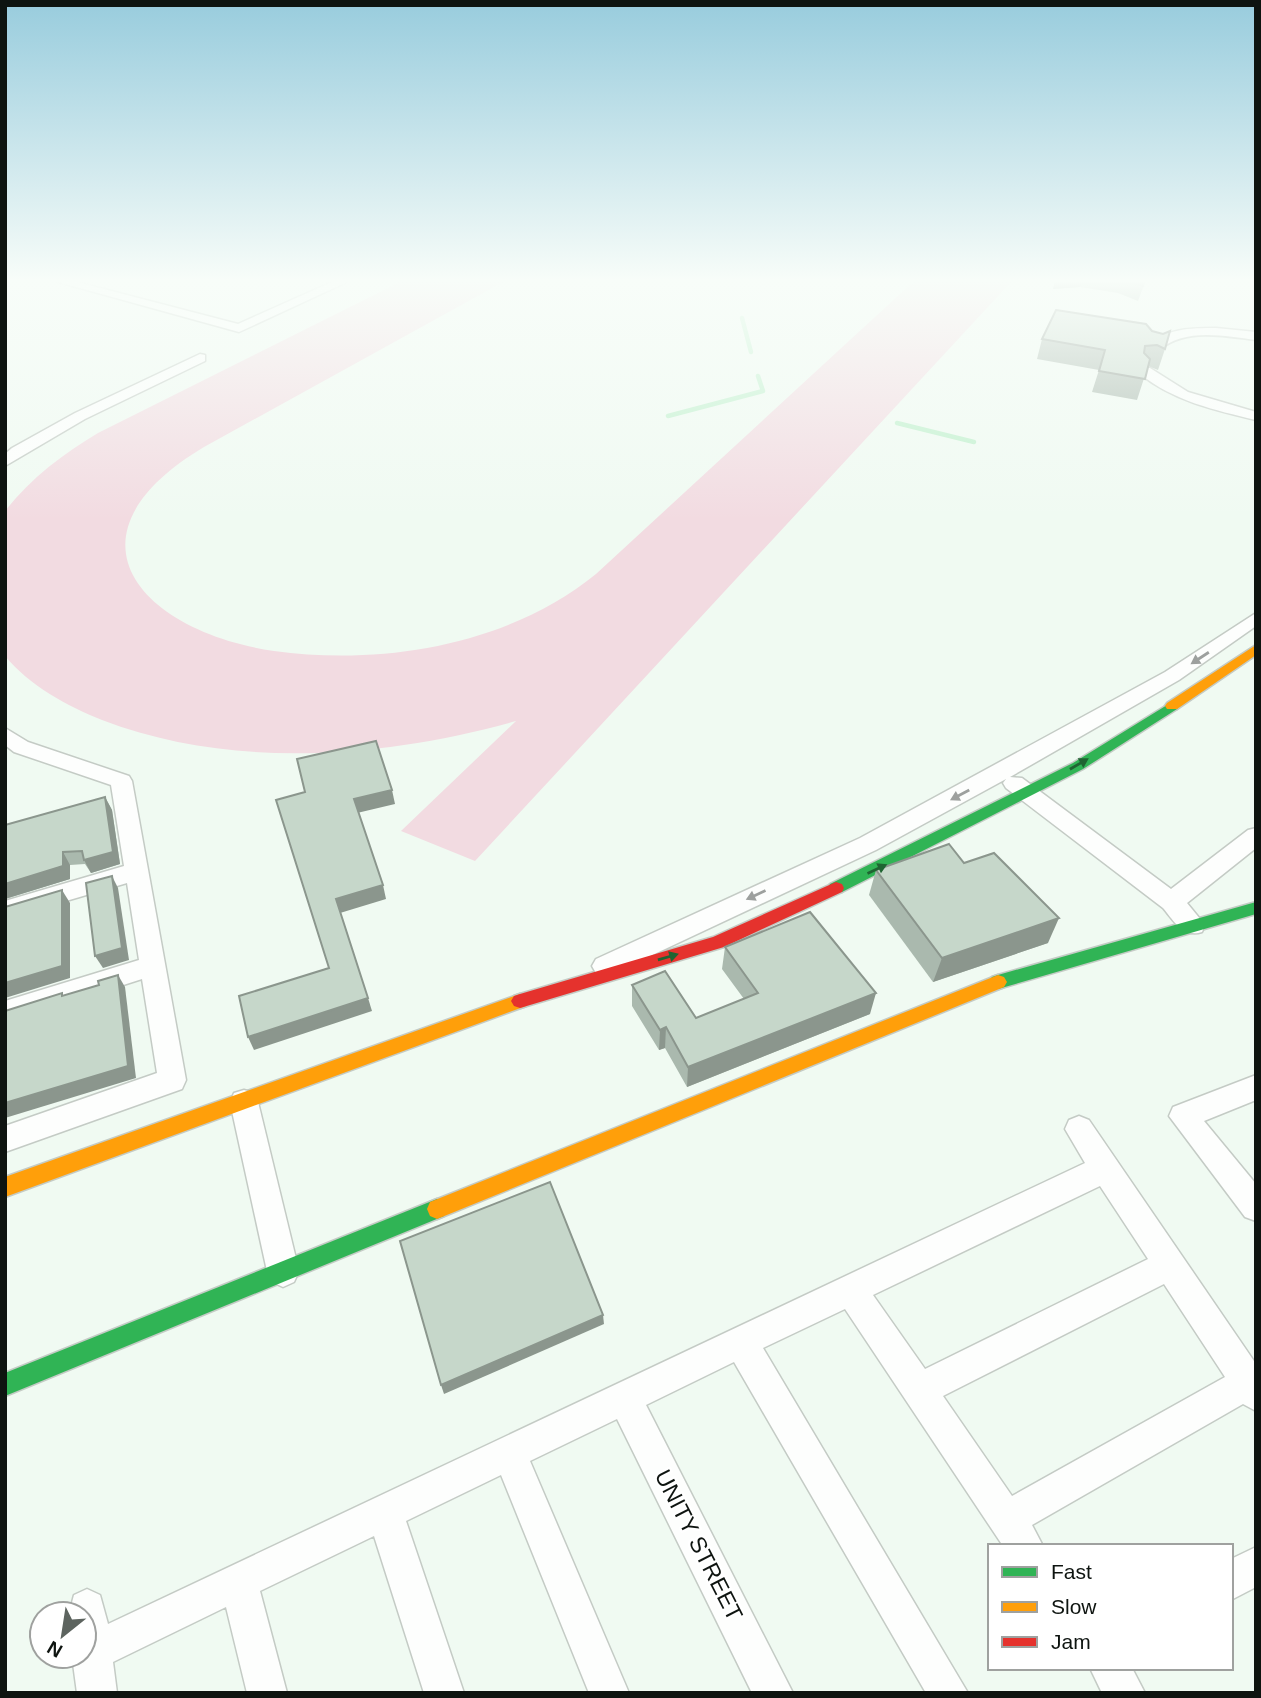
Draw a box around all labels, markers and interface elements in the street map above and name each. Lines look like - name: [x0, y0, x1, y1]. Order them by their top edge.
- one-way arrow: [1190, 651, 1210, 664]
- one-way arrow: [1069, 758, 1088, 770]
- one-way arrow: [950, 789, 970, 800]
- one-way arrow: [867, 863, 887, 875]
- one-way arrow: [746, 889, 766, 901]
- one-way arrow: [657, 951, 679, 962]
- street label: UNITY STREET: [650, 1465, 748, 1625]
- legend: [988, 1544, 1233, 1670]
- text: Fast: [1051, 1560, 1092, 1583]
- text: Slow: [1051, 1595, 1097, 1618]
- north arrow: [28, 1600, 98, 1670]
- text: Jam: [1051, 1630, 1091, 1653]
- text: N: [44, 1637, 66, 1662]

